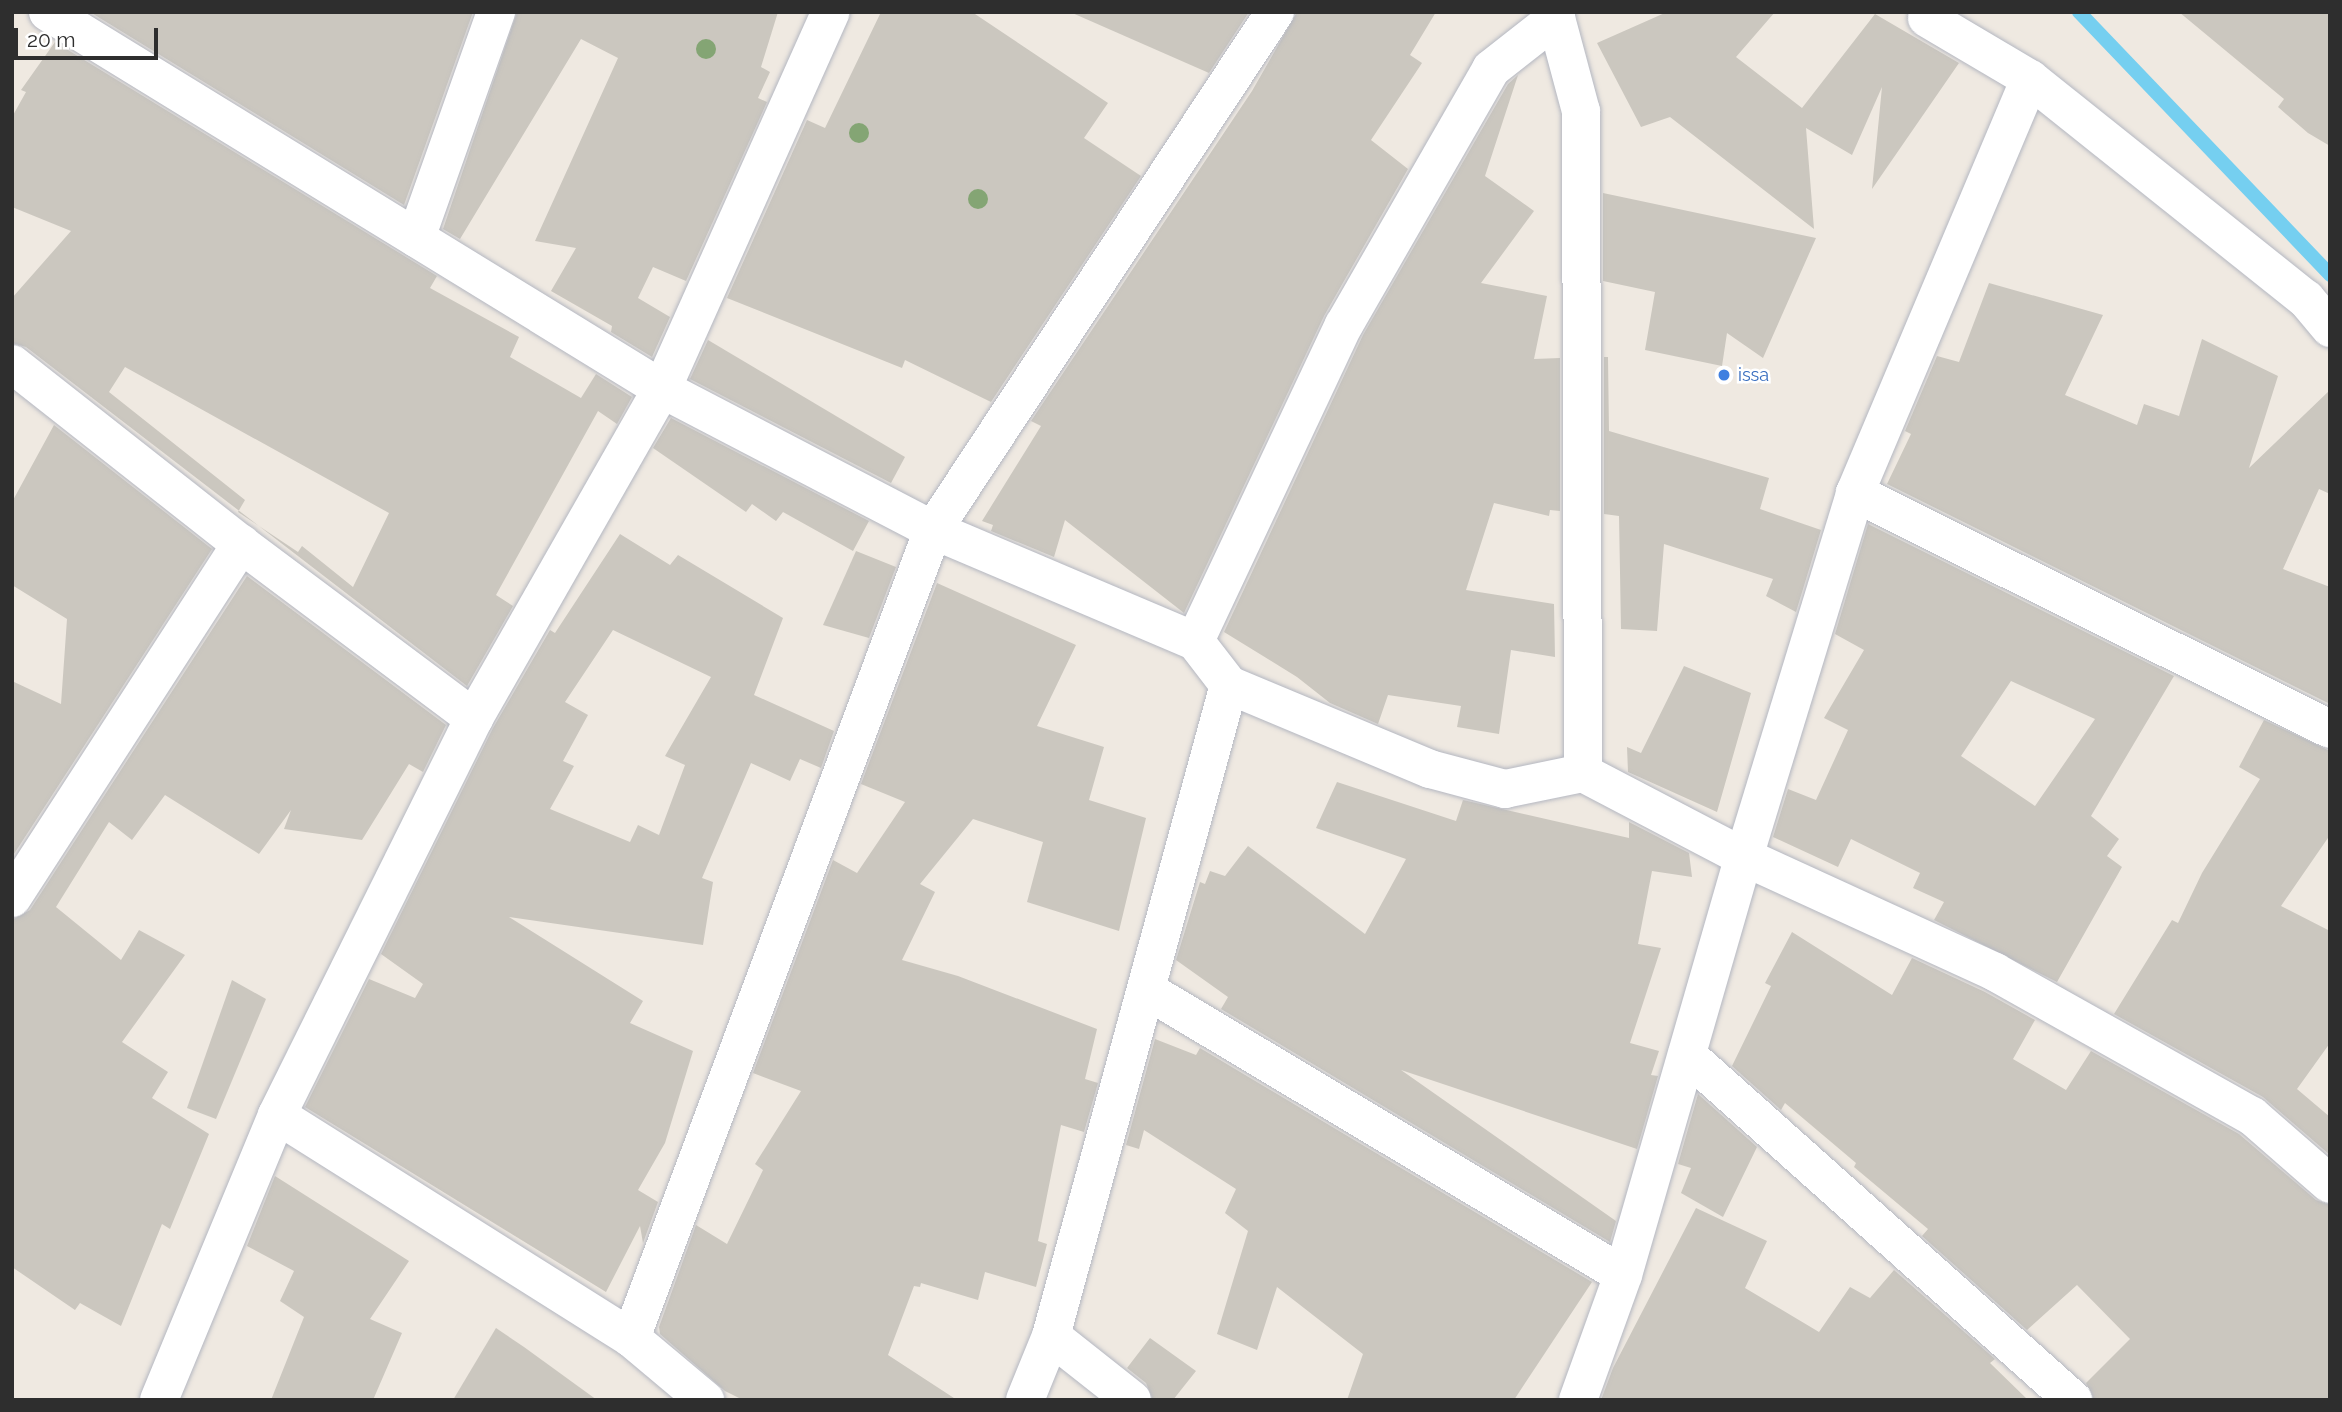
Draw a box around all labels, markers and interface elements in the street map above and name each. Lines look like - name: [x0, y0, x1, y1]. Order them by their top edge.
- scale bar: [18, 14, 161, 58]
- text: 20 m: [27, 27, 75, 52]
- place label: issa: [1738, 364, 1769, 386]
- marker: issa: [1716, 367, 1732, 383]

